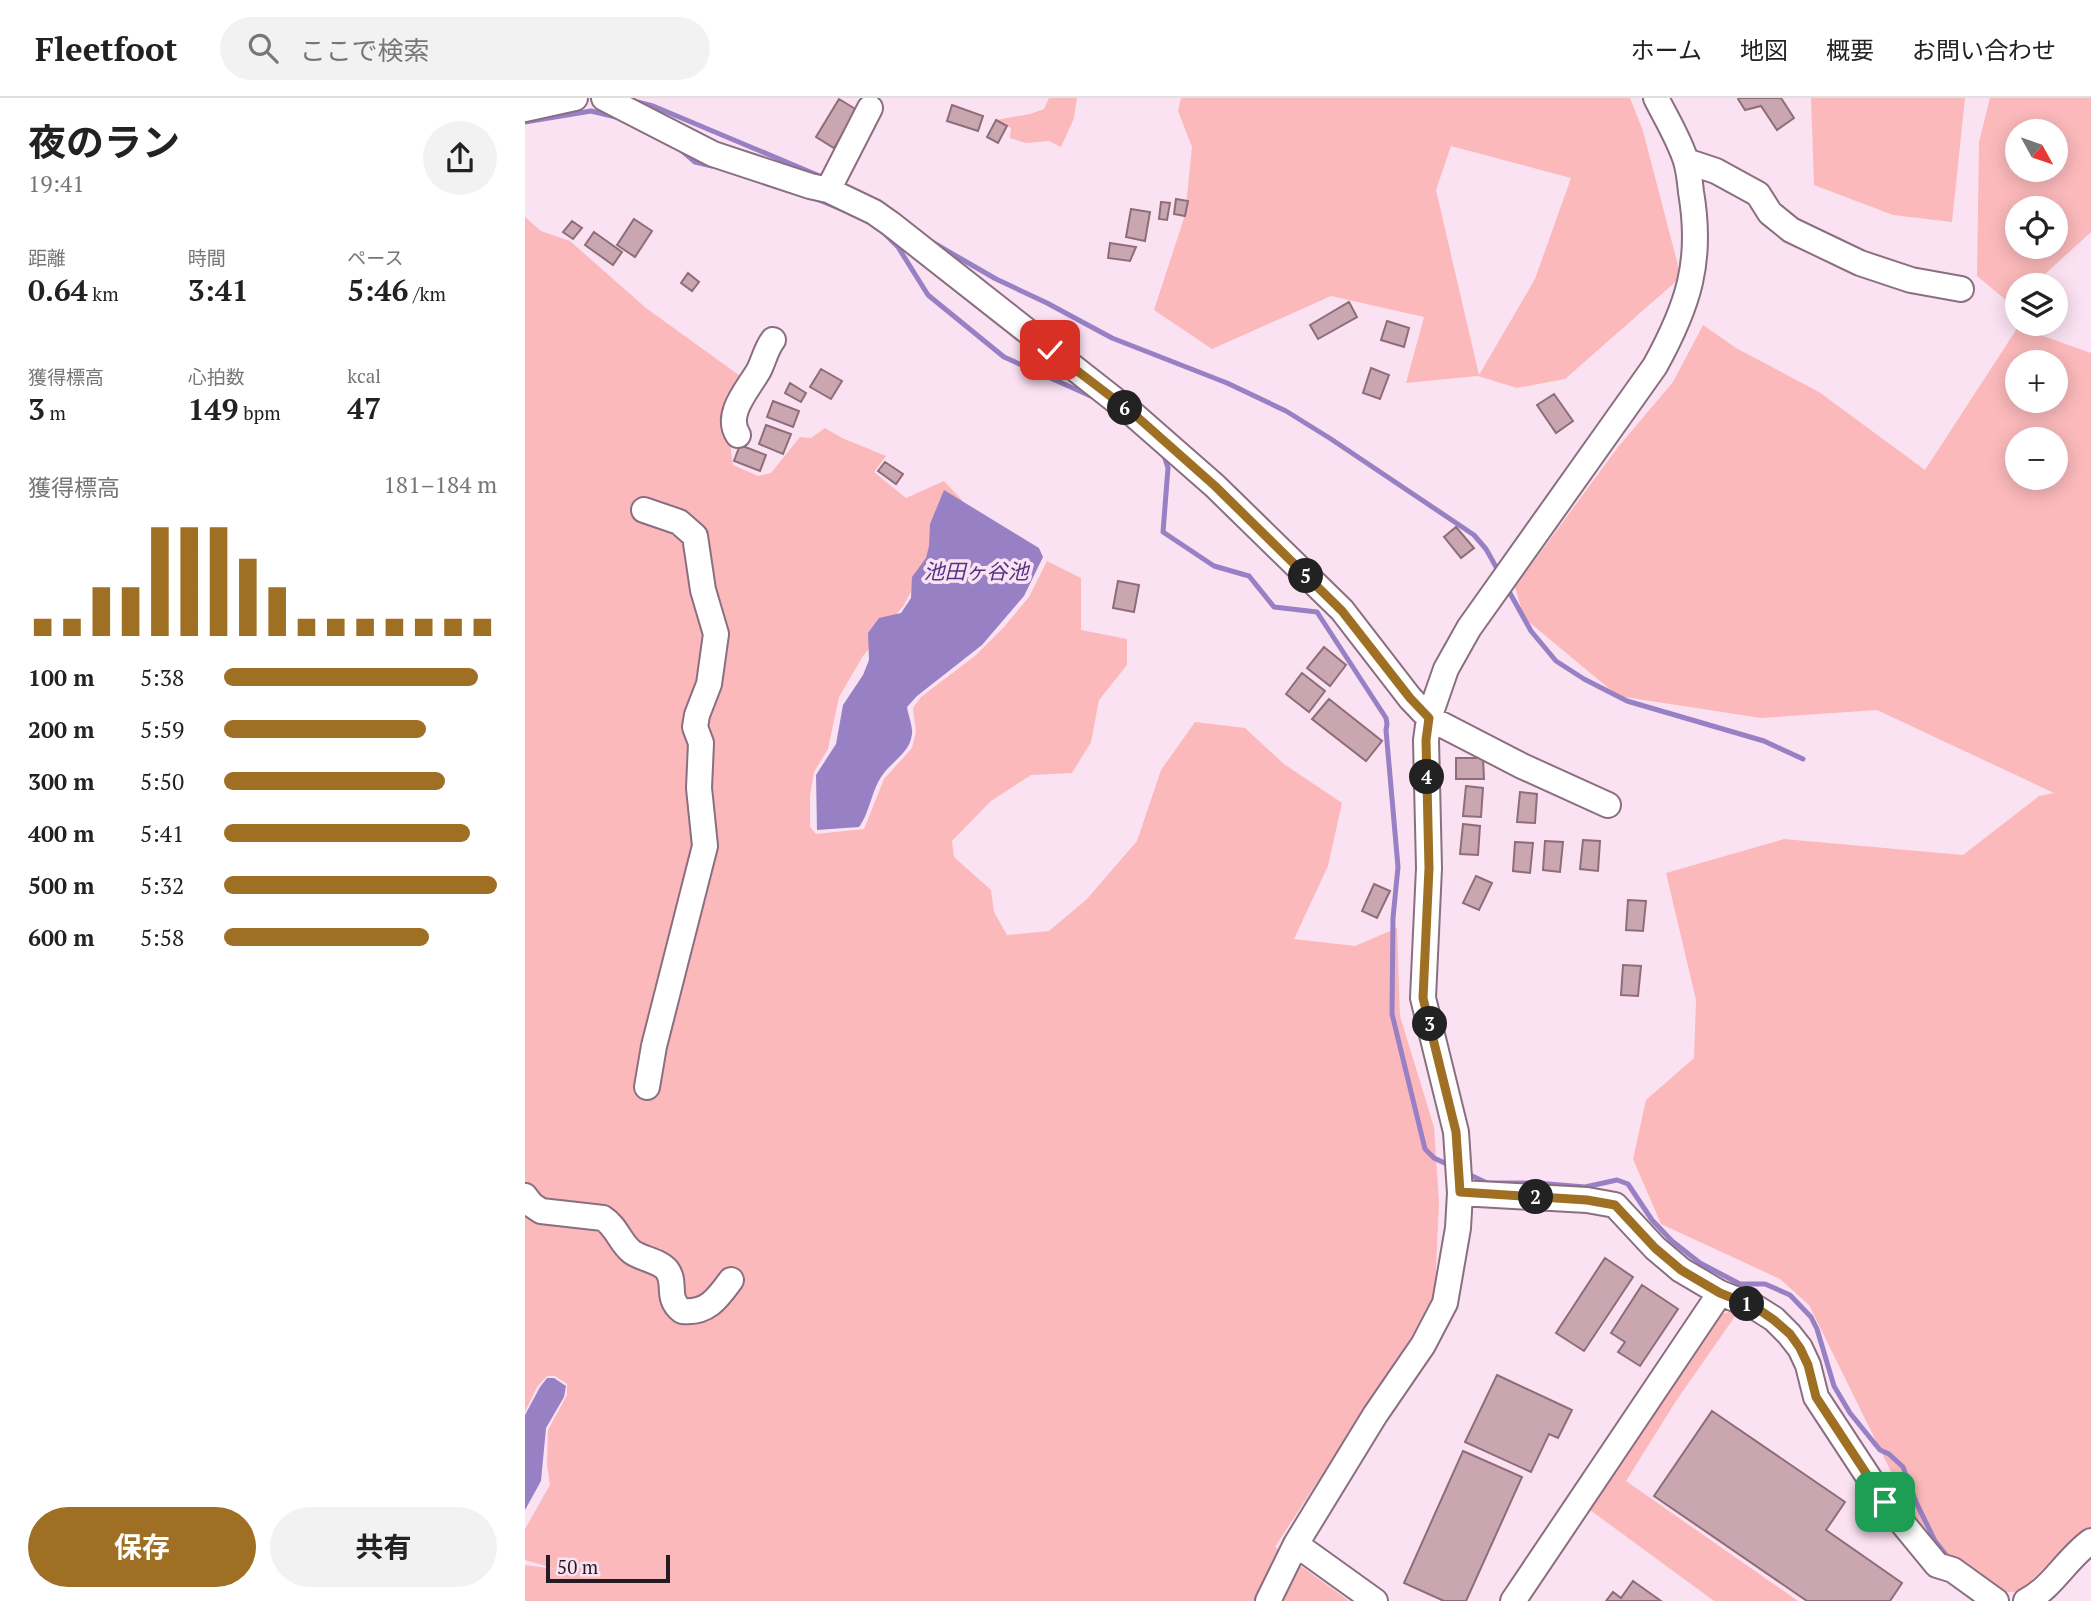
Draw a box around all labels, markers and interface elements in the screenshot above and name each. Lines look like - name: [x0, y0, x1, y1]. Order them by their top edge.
- search box: [220, 17, 710, 80]
- text: Fleetfoot: [35, 27, 178, 70]
- icon: search: [244, 29, 282, 67]
- text: ここで検索: [300, 33, 430, 67]
- text: ホーム: [1631, 34, 1702, 66]
- text: 地図: [1740, 34, 1788, 66]
- text: 概要: [1826, 34, 1874, 66]
- text: お問い合わせ: [1912, 34, 2056, 66]
- text: 夜のラン: [28, 117, 180, 167]
- north arrow: [2005, 119, 2069, 182]
- map controls: [2005, 119, 2068, 490]
- button: share: [423, 121, 497, 195]
- text: 19:41: [28, 168, 85, 199]
- button: locate: [2005, 196, 2068, 259]
- text: 距離: [28, 245, 66, 270]
- text: 時間: [188, 245, 226, 270]
- text: ペース: [347, 245, 403, 270]
- text: 0.64: [28, 270, 88, 310]
- text: 3:41: [188, 270, 249, 310]
- text: 5:46: [347, 270, 408, 310]
- button: layers: [2005, 273, 2068, 336]
- text: km: [88, 281, 119, 306]
- text: /km: [408, 281, 446, 306]
- pin: [1020, 320, 1080, 380]
- icon: check: [1031, 331, 1069, 369]
- button: +: [2005, 350, 2068, 413]
- text: kcal: [347, 363, 381, 388]
- text: 獲得標高: [28, 364, 104, 389]
- text: 心拍数: [188, 364, 245, 389]
- text: 47: [347, 388, 381, 428]
- text: 3: [28, 389, 45, 429]
- text: 149: [188, 389, 239, 429]
- pin: 6: [1107, 390, 1143, 426]
- text: 6: [1119, 395, 1130, 420]
- text: m: [45, 400, 66, 425]
- text: bpm: [239, 400, 281, 425]
- button: −: [2005, 427, 2068, 490]
- text: 181–184 m: [384, 469, 497, 500]
- text: 獲得標高: [28, 472, 120, 503]
- water label: 池田ヶ谷池: [924, 557, 1030, 585]
- pin: 5: [1289, 559, 1323, 594]
- text: 5: [1300, 563, 1311, 588]
- text: 100 m: [28, 662, 94, 693]
- text: 5:38: [140, 662, 184, 693]
- text: 200 m: [28, 714, 94, 745]
- text: 5:59: [140, 714, 184, 745]
- pin: 4: [1409, 760, 1445, 794]
- text: 4: [1421, 764, 1432, 789]
- text: 300 m: [28, 766, 94, 797]
- text: 5:50: [140, 766, 184, 797]
- text: 400 m: [28, 818, 94, 849]
- text: 5:41: [140, 818, 184, 849]
- text: 500 m: [28, 870, 94, 901]
- text: 5:32: [140, 870, 184, 901]
- text: 600 m: [28, 922, 94, 953]
- text: 5:58: [140, 922, 184, 953]
- pin: 3: [1413, 1006, 1447, 1042]
- text: 3: [1424, 1011, 1435, 1036]
- pin: 2: [1518, 1180, 1553, 1214]
- text: 2: [1530, 1184, 1541, 1209]
- pin: 1: [1729, 1286, 1765, 1322]
- text: 1: [1741, 1291, 1752, 1316]
- pin: [1855, 1472, 1915, 1532]
- icon: arrive: [1866, 1483, 1904, 1521]
- button: 保存: [28, 1507, 256, 1587]
- button: 共有: [270, 1507, 497, 1587]
- scale bar: [546, 1552, 670, 1584]
- text: 50 m: [557, 1554, 598, 1579]

